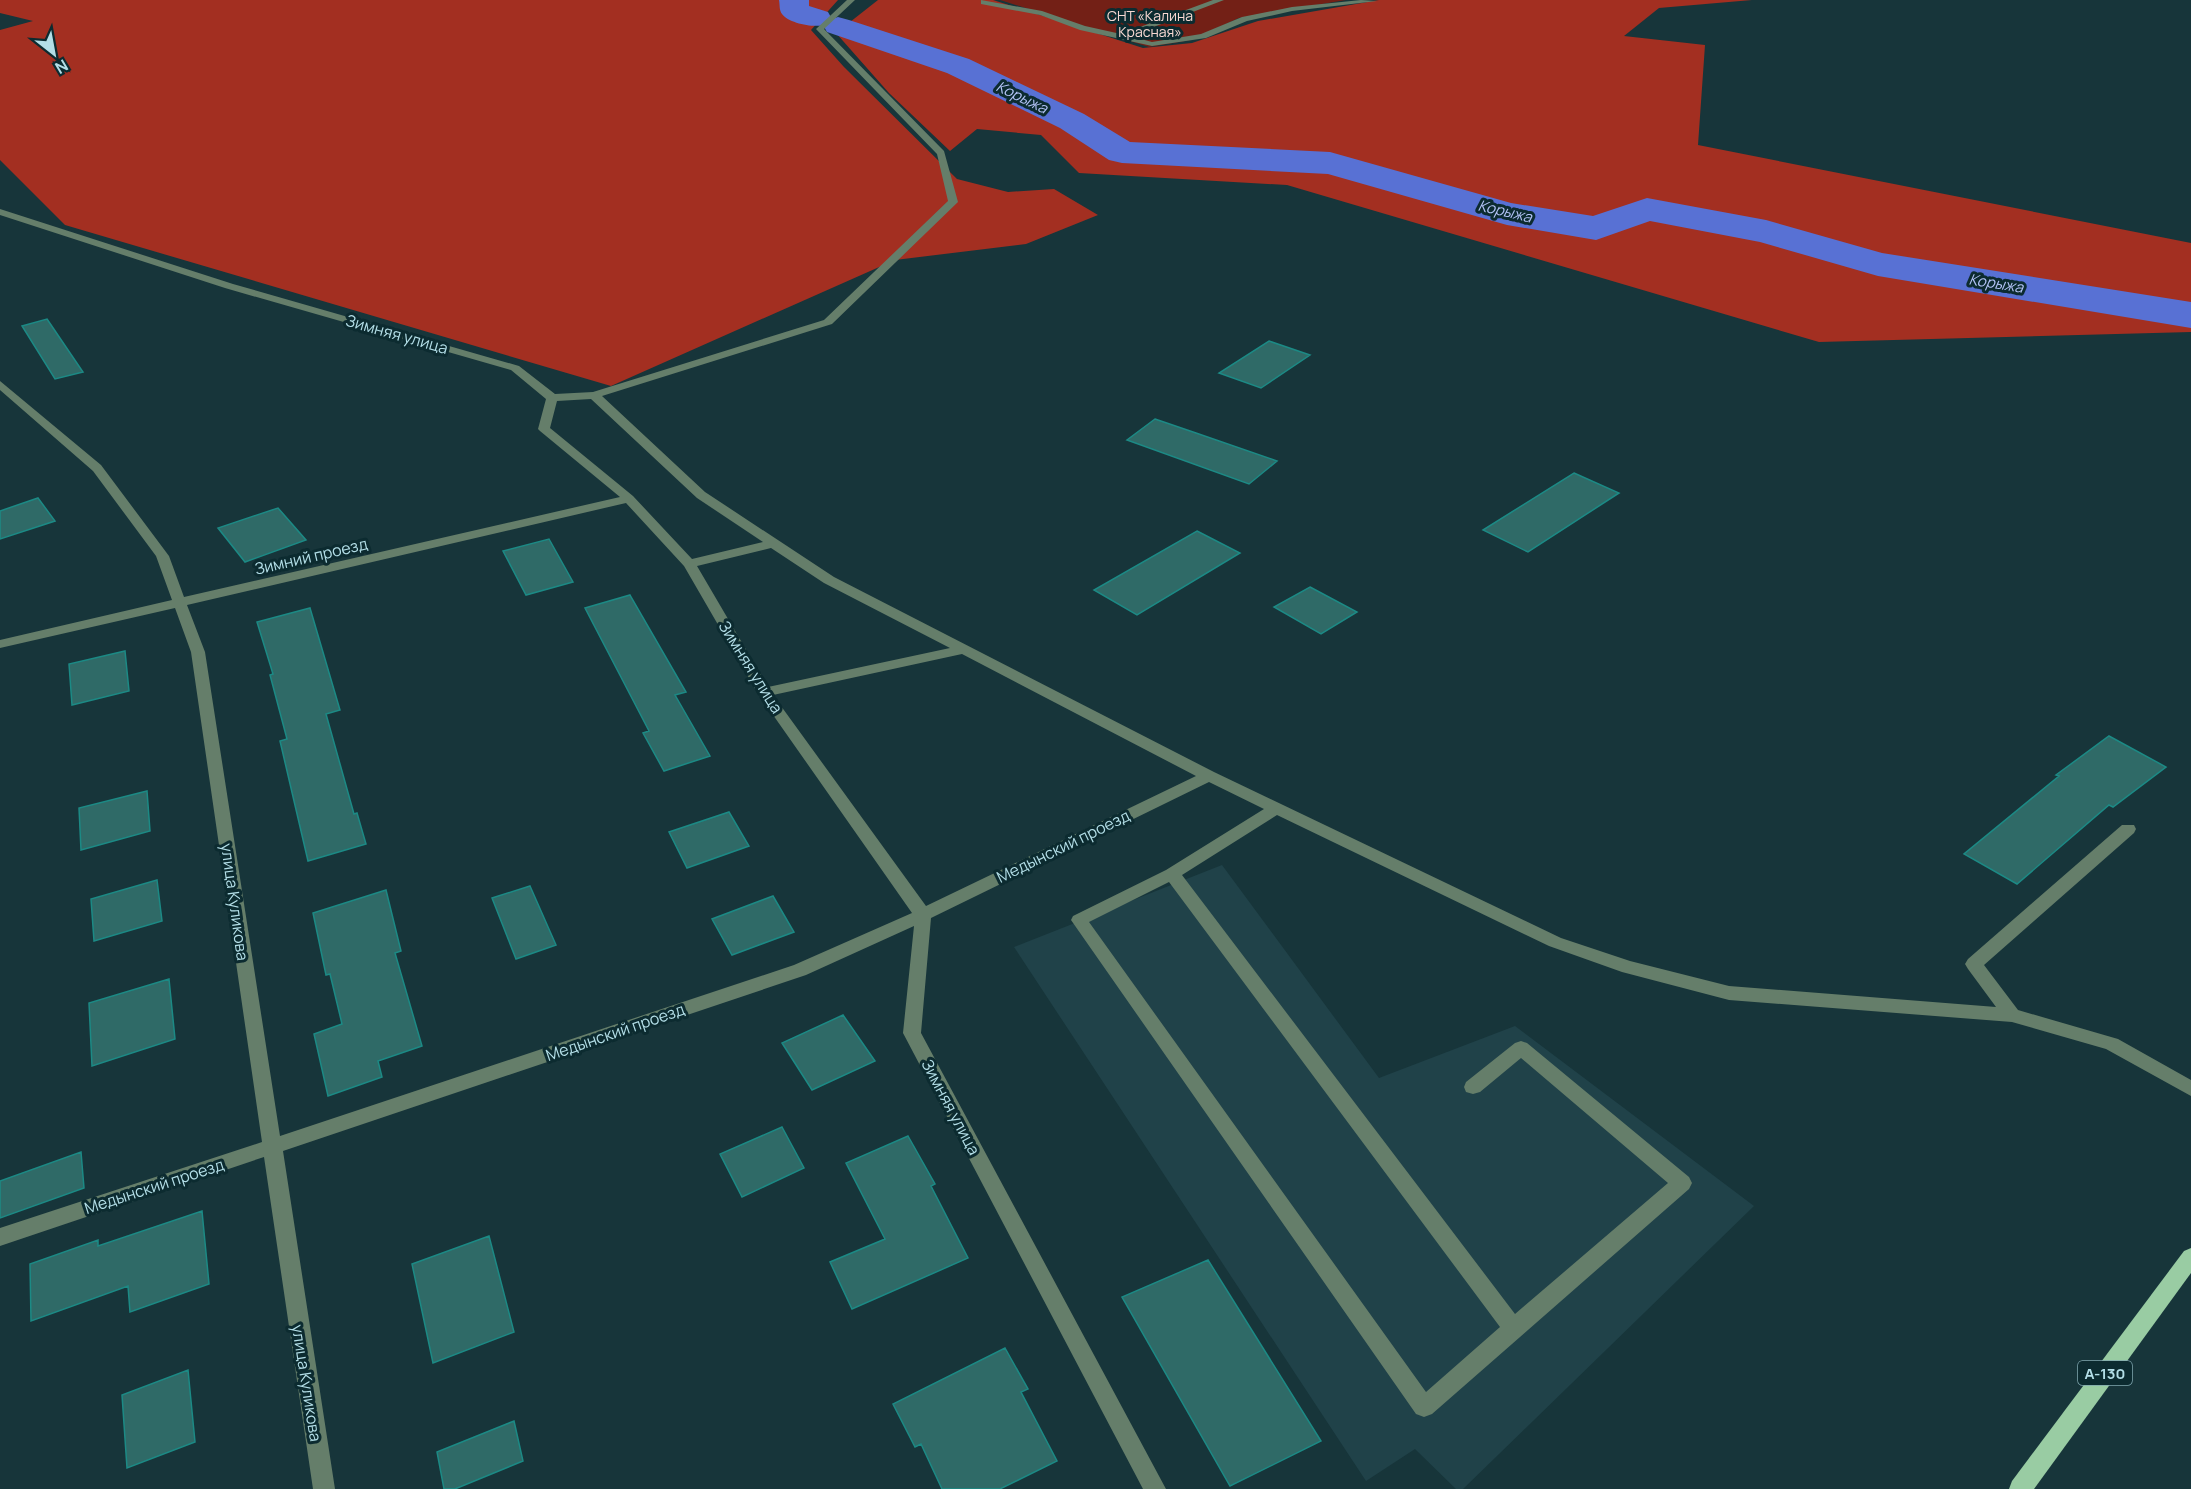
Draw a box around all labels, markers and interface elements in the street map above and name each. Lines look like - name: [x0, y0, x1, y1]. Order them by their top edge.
- park label: СНТ «Калина Красная»: [1107, 6, 1193, 41]
- north arrow: [24, 24, 84, 84]
- text: N: [51, 54, 72, 79]
- water label: Корыжа: [993, 76, 1052, 119]
- water label: Корыжа: [1476, 195, 1535, 228]
- water label: Корыжа: [1967, 268, 2025, 298]
- street label: Зимняя улица: [343, 309, 451, 359]
- street label: Зимний проезд: [252, 532, 370, 580]
- street label: Зимняя улица: [714, 617, 788, 717]
- street label: Медынский проезд: [993, 804, 1134, 888]
- street label: улица Куликова: [216, 842, 254, 962]
- street label: Медынский проезд: [543, 998, 688, 1066]
- street label: Зимняя улица: [917, 1055, 985, 1159]
- street label: Медынский проезд: [81, 1153, 227, 1219]
- street label: улица Куликова: [287, 1323, 327, 1443]
- road number: А-130: [2078, 1361, 2132, 1385]

